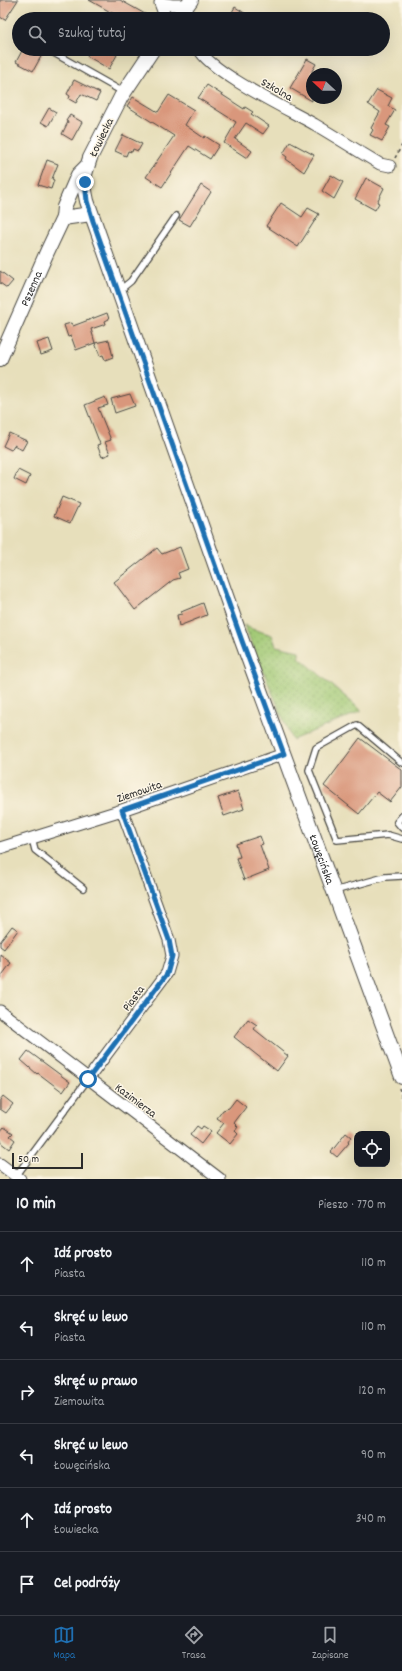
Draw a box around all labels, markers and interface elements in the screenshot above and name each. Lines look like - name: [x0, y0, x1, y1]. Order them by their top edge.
- search box: [12, 12, 390, 56]
- icon: search: [26, 23, 48, 45]
- text: Szukaj tutaj: [58, 23, 126, 45]
- north arrow: [306, 68, 342, 104]
- street label: Szkolna: [257, 74, 296, 106]
- street label: Łowiecka: [85, 115, 119, 161]
- route end: [76, 173, 94, 191]
- street label: Pszenna: [17, 268, 48, 310]
- street label: Ziemowita: [115, 777, 165, 808]
- street label: Łowęcińska: [303, 832, 338, 887]
- street label: Piasta: [119, 982, 150, 1015]
- route start: [79, 1070, 97, 1088]
- street label: Kazimierza: [111, 1080, 160, 1123]
- map controls: [354, 1131, 390, 1167]
- button: locate: [354, 1131, 390, 1167]
- scale bar: [12, 1151, 83, 1170]
- text: 50 m: [18, 1152, 39, 1168]
- text: 10 min: [16, 1193, 56, 1217]
- text: Pieszo · 770 m: [318, 1196, 386, 1215]
- text: Idź prosto: [54, 1243, 112, 1265]
- icon: ahead: [16, 1253, 38, 1275]
- text: 110 m: [361, 1254, 386, 1273]
- text: Piasta: [54, 1265, 85, 1284]
- text: Skręć w lewo: [54, 1307, 128, 1329]
- icon: left: [16, 1317, 38, 1339]
- text: 110 m: [361, 1318, 386, 1337]
- text: Piasta: [54, 1329, 85, 1348]
- text: Skręć w prawo: [54, 1371, 137, 1393]
- icon: right: [16, 1381, 38, 1403]
- text: 120 m: [358, 1382, 386, 1401]
- text: Ziemowita: [54, 1393, 104, 1412]
- text: Skręć w lewo: [54, 1435, 128, 1457]
- icon: left: [16, 1445, 38, 1467]
- text: 90 m: [361, 1446, 386, 1465]
- text: Łowęcińska: [54, 1457, 110, 1476]
- text: Idź prosto: [54, 1499, 112, 1521]
- icon: ahead: [16, 1509, 38, 1531]
- text: 340 m: [356, 1510, 386, 1529]
- text: Łowiecka: [54, 1521, 98, 1540]
- icon: arrive: [16, 1573, 38, 1595]
- text: Cel podróży: [54, 1573, 120, 1595]
- tab: Mapa: [53, 1624, 75, 1664]
- tab: Trasa: [182, 1624, 205, 1664]
- tab: Zapisane: [312, 1624, 349, 1664]

